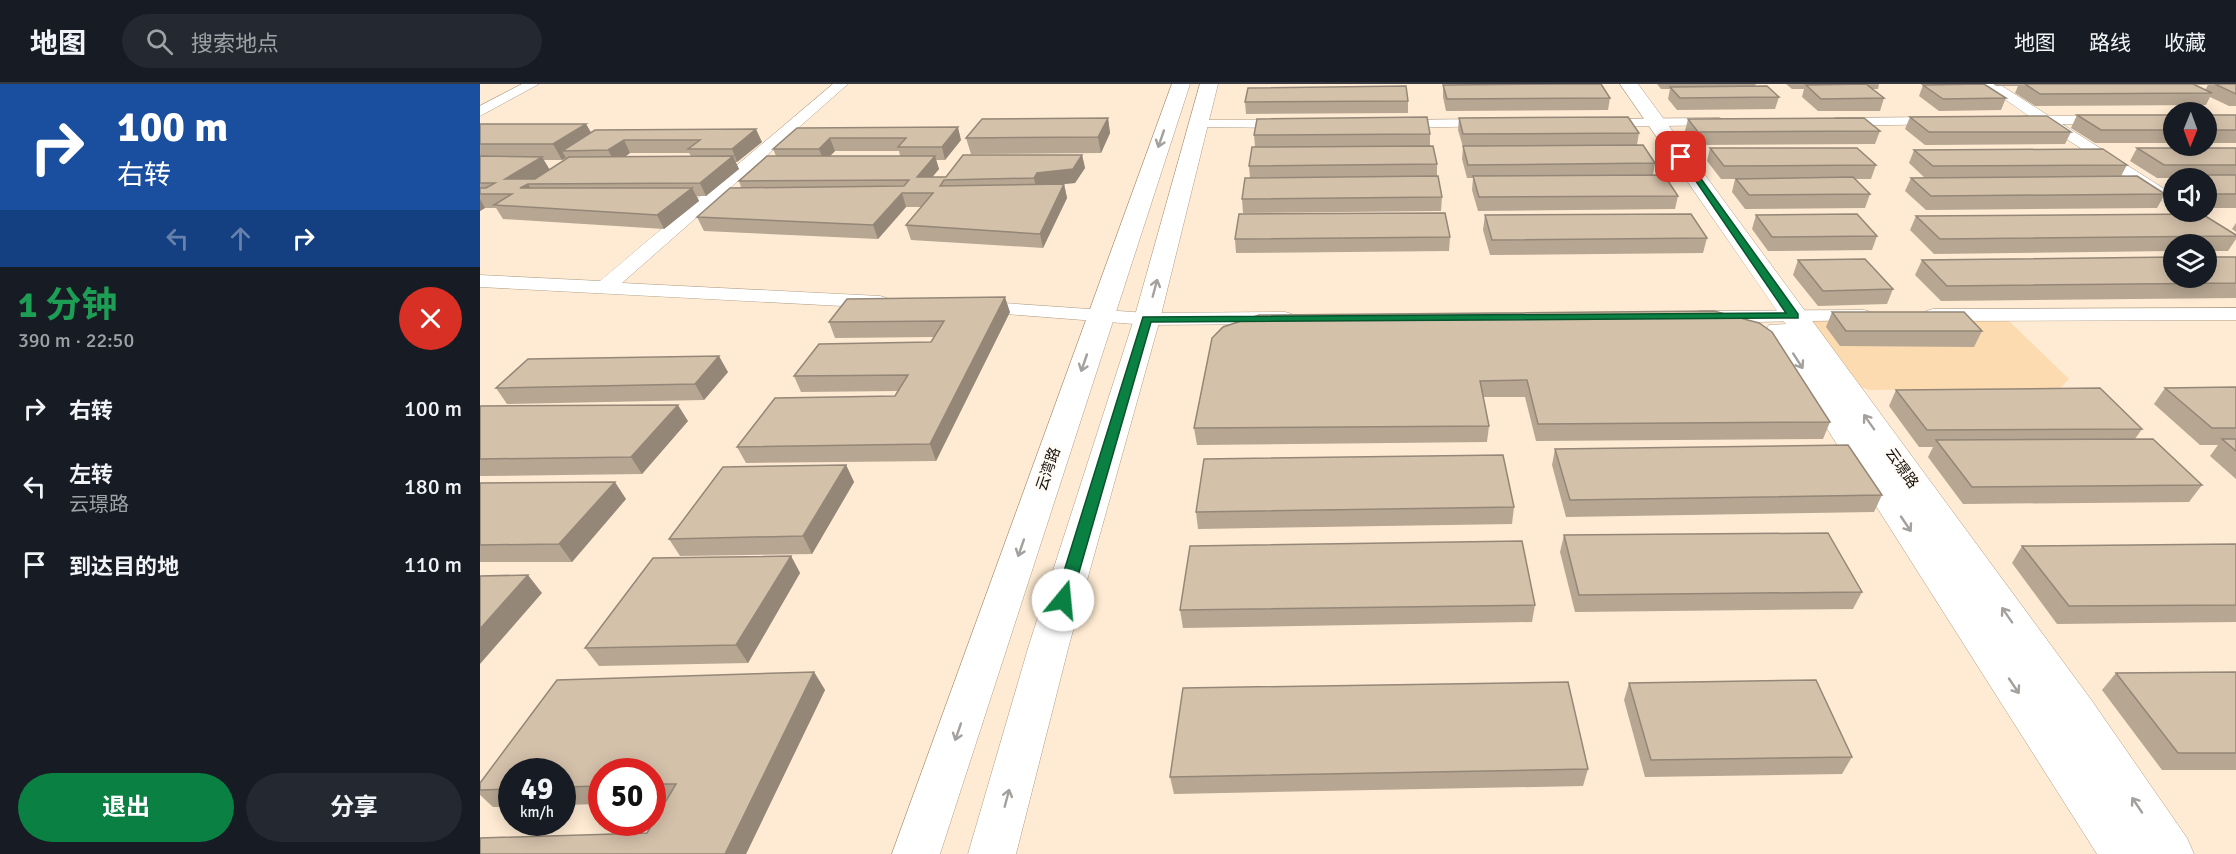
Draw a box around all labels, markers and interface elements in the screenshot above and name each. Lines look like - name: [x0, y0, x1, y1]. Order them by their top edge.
- search box: [122, 14, 542, 68]
- icon: search: [143, 25, 176, 58]
- text: 地图: [30, 27, 86, 61]
- text: 搜索地点: [191, 30, 279, 57]
- text: 地图: [2014, 30, 2056, 56]
- text: 路线: [2089, 30, 2131, 56]
- text: 收藏: [2164, 30, 2206, 56]
- text: 100 m: [117, 102, 228, 153]
- north arrow: [2163, 102, 2217, 156]
- map controls: [2163, 102, 2217, 288]
- icon: right: [18, 108, 96, 186]
- one-way arrow: [1155, 129, 1166, 148]
- pin: [1655, 131, 1706, 182]
- icon: arrive: [1664, 140, 1697, 173]
- text: 右转: [117, 159, 171, 192]
- button: sound: [2163, 168, 2217, 222]
- icon: left: [161, 222, 194, 255]
- icon: ahead: [224, 222, 257, 255]
- icon: right: [287, 222, 320, 255]
- button: layers: [2163, 234, 2217, 288]
- one-way arrow: [1150, 279, 1161, 298]
- text: 1 分钟: [18, 283, 117, 328]
- button: close: [399, 287, 462, 350]
- text: 390 m · 22:50: [18, 328, 134, 353]
- one-way arrow: [1792, 352, 1804, 369]
- one-way arrow: [1078, 353, 1089, 372]
- icon: right: [18, 392, 51, 425]
- text: 100 m: [404, 395, 462, 422]
- text: 右转: [69, 397, 113, 424]
- one-way arrow: [1863, 414, 1875, 430]
- street label: 云璟路: [1882, 444, 1922, 492]
- street label: 云湾路: [1032, 445, 1064, 493]
- text: 左转: [69, 461, 113, 488]
- icon: left: [18, 470, 51, 503]
- text: 180 m: [404, 473, 462, 500]
- text: 云璟路: [69, 492, 129, 517]
- one-way arrow: [1900, 515, 1912, 531]
- one-way arrow: [1014, 538, 1025, 557]
- icon: arrive: [18, 548, 51, 581]
- text: 110 m: [404, 551, 462, 578]
- text: 到达目的地: [69, 553, 179, 580]
- position arrow: [1031, 568, 1095, 632]
- one-way arrow: [2000, 607, 2013, 623]
- one-way arrow: [2008, 677, 2020, 693]
- one-way arrow: [951, 722, 962, 741]
- speed limit sign: 50: [588, 758, 666, 836]
- text: 49: [521, 771, 553, 808]
- button: 退出: [18, 773, 234, 842]
- button: 分享: [246, 773, 462, 842]
- one-way arrow: [1002, 788, 1013, 807]
- one-way arrow: [2131, 797, 2144, 814]
- text: km/h: [520, 803, 554, 821]

